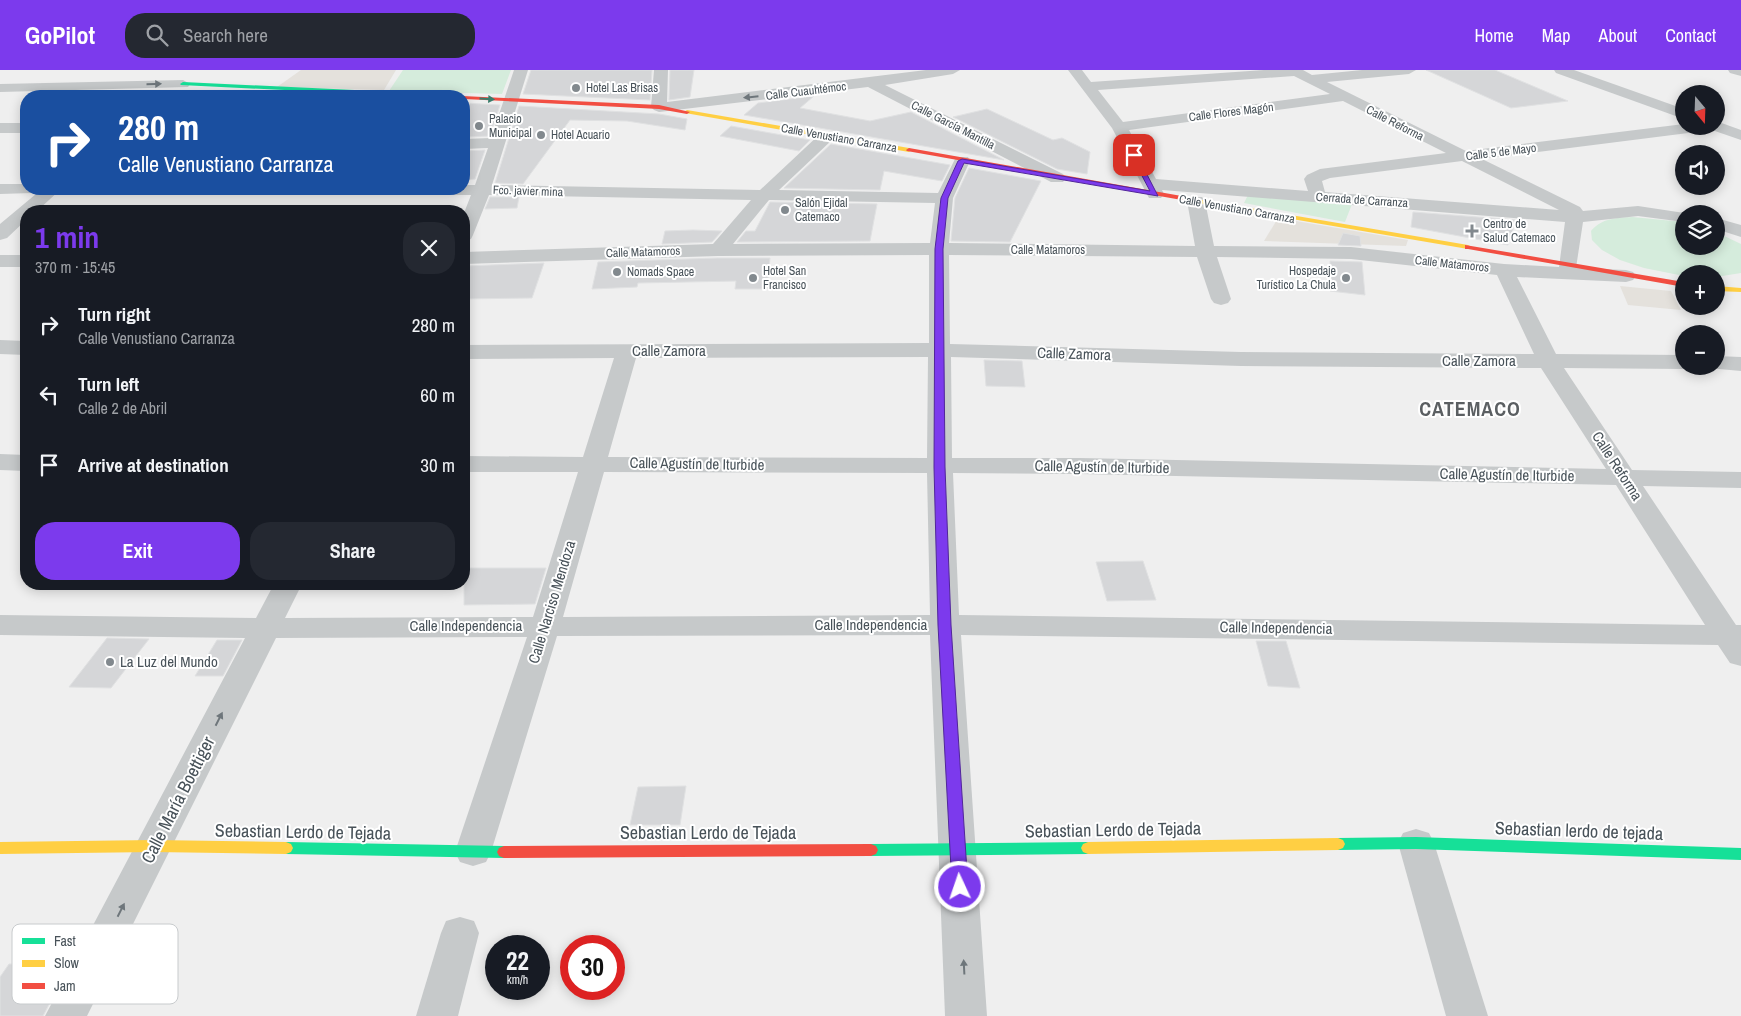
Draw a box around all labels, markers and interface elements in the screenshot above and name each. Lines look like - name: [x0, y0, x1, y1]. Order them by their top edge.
- search box: [125, 13, 475, 58]
- text: GoPilot: [25, 19, 95, 51]
- icon: search: [143, 21, 171, 49]
- text: Search here: [183, 22, 268, 48]
- text: Home: [1474, 23, 1514, 48]
- text: Map: [1542, 23, 1571, 48]
- text: About: [1599, 23, 1637, 48]
- text: Contact: [1665, 23, 1716, 48]
- street label: Calle Cuauhtémoc: [765, 78, 847, 104]
- one-way arrow: [146, 80, 162, 88]
- place label: Hotel Las Brisas: [586, 80, 658, 96]
- marker: Hotel Las Brisas: [570, 82, 582, 94]
- north arrow: [1675, 85, 1725, 135]
- map controls: [1675, 85, 1725, 375]
- one-way arrow: [743, 93, 759, 101]
- one-way arrow: [479, 95, 495, 103]
- street label: Calle García Mantilla: [908, 97, 998, 153]
- street label: Calle Flores Magón: [1188, 99, 1274, 125]
- street label: Calle Reforma: [1363, 102, 1427, 145]
- text: 280 m: [118, 104, 199, 151]
- icon: right: [35, 110, 100, 175]
- place label: Palacio Municipal: [489, 111, 532, 141]
- marker: Palacio Municipal: [473, 120, 485, 132]
- street label: Calle Venustiano Carranza: [780, 120, 899, 156]
- place label: Hotel Acuario: [551, 127, 610, 143]
- marker: Hotel Acuario: [535, 129, 547, 141]
- pin: [1113, 134, 1155, 176]
- street label: Calle 5 de Mayo: [1465, 140, 1537, 164]
- icon: arrive: [1120, 141, 1148, 169]
- button: sound: [1675, 145, 1725, 195]
- text: Calle Venustiano Carranza: [118, 149, 334, 179]
- street label: Fco. javier mina: [493, 182, 564, 200]
- street label: Cerrada de Carranza: [1315, 189, 1409, 211]
- street label: Calle Venustiano Carranza: [1178, 191, 1297, 227]
- place label: Salón Ejidal Catemaco: [795, 195, 848, 225]
- marker: Salón Ejidal Catemaco: [779, 204, 791, 216]
- button: layers: [1675, 205, 1725, 255]
- place label: Centro de Salud Catemaco: [1483, 216, 1556, 246]
- text: 1 min: [35, 217, 99, 257]
- button: close: [403, 222, 455, 274]
- marker: Centro de Salud Catemaco: [1465, 224, 1479, 238]
- street label: Calle Matamoros: [1011, 242, 1085, 258]
- street label: Calle Matamoros: [606, 243, 681, 261]
- street label: Calle Matamoros: [1414, 252, 1490, 276]
- text: 370 m · 15:45: [35, 256, 115, 278]
- place label: Hotel San Francisco: [763, 263, 806, 293]
- place label: Hospedaje Turístico La Chula: [1256, 263, 1337, 293]
- place label: Nomads Space: [627, 264, 694, 280]
- button: +: [1675, 265, 1725, 315]
- marker: Nomads Space: [611, 266, 623, 278]
- marker: Hotel San Francisco: [747, 272, 759, 284]
- marker: Hospedaje Turístico La Chula: [1340, 272, 1352, 284]
- text: Turn right: [78, 301, 150, 327]
- icon: right: [35, 311, 63, 339]
- text: 280 m: [412, 312, 455, 338]
- button: −: [1675, 325, 1725, 375]
- text: Calle Venustiano Carranza: [78, 327, 235, 349]
- street label: Calle Zamora: [632, 340, 706, 361]
- street label: Calle Zamora: [1037, 342, 1111, 365]
- street label: Calle Zamora: [1442, 350, 1516, 371]
- text: Turn left: [78, 371, 139, 397]
- icon: left: [35, 381, 63, 409]
- text: 60 m: [420, 382, 455, 408]
- district label: CATEMACO: [1419, 395, 1521, 422]
- text: Calle 2 de Abril: [78, 397, 167, 419]
- street label: Calle Reforma: [1587, 427, 1648, 505]
- icon: arrive: [35, 451, 63, 479]
- text: Arrive at destination: [78, 452, 229, 478]
- text: 30 m: [420, 452, 455, 478]
- street label: Calle Agustín de Iturbide: [629, 452, 765, 475]
- street label: Calle Agustín de Iturbide: [1034, 455, 1170, 478]
- street label: Calle Agustín de Iturbide: [1439, 463, 1575, 486]
- button: Exit: [35, 522, 240, 580]
- button: Share: [250, 522, 455, 580]
- street label: Calle Narciso Mendoza: [523, 538, 580, 666]
- street label: Calle Independencia: [815, 614, 928, 635]
- street label: Calle Independencia: [410, 615, 523, 636]
- street label: Calle Independencia: [1219, 616, 1333, 639]
- place label: La Luz del Mundo: [120, 651, 218, 672]
- marker: La Luz del Mundo: [104, 656, 116, 668]
- one-way arrow: [215, 712, 223, 726]
- street label: Calle María Boettiger: [135, 732, 220, 868]
- street label: Sebastian Lerdo de Tejada: [1025, 815, 1201, 844]
- street label: Sebastian lerdo de tejada: [1495, 815, 1664, 846]
- street label: Sebastian Lerdo de Tejada: [215, 817, 391, 846]
- street label: Sebastian Lerdo de Tejada: [620, 820, 796, 845]
- position arrow: [933, 860, 985, 912]
- one-way arrow: [117, 903, 125, 918]
- legend: [12, 924, 178, 1004]
- text: Fast: [54, 932, 76, 950]
- speed limit sign: 30: [560, 935, 625, 1000]
- text: 22: [506, 944, 529, 978]
- text: Slow: [54, 954, 80, 972]
- one-way arrow: [959, 959, 967, 975]
- text: km/h: [507, 972, 528, 988]
- text: Jam: [54, 977, 76, 995]

